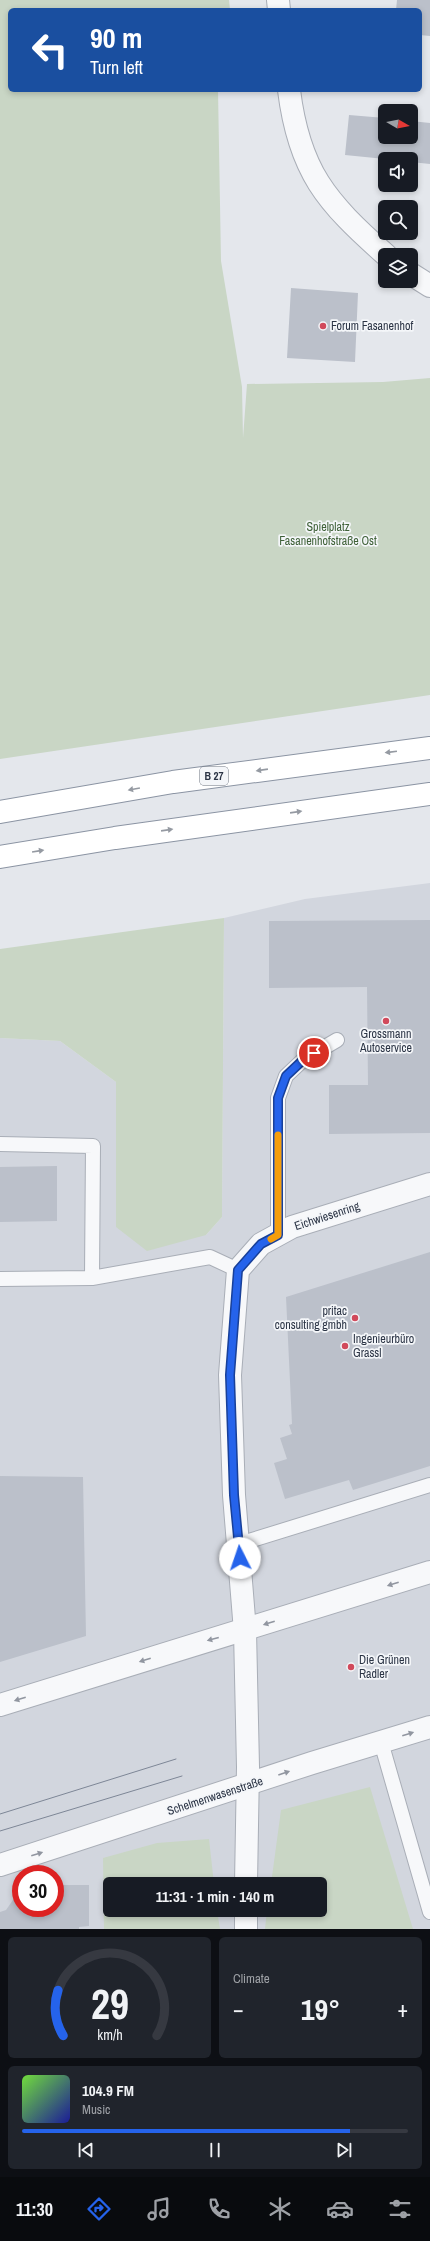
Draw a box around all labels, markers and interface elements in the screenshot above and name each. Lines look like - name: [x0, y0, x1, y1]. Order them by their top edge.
- text: 90 m: [90, 19, 142, 57]
- icon: left: [24, 24, 76, 76]
- text: Turn left: [90, 55, 143, 80]
- north arrow: [378, 104, 418, 144]
- map controls: [378, 104, 418, 288]
- button: sound: [378, 152, 418, 192]
- button: search: [378, 200, 418, 240]
- button: layers: [378, 248, 418, 288]
- place label: Forum Fasanenhof: [331, 318, 413, 334]
- marker: Forum Fasanenhof: [318, 321, 328, 331]
- park label: Spielplatz Fasanenhofstraße Ost: [279, 519, 377, 549]
- one-way arrow: [385, 749, 397, 755]
- road number: B 27: [200, 767, 228, 785]
- one-way arrow: [256, 767, 269, 773]
- one-way arrow: [128, 786, 140, 792]
- one-way arrow: [289, 809, 302, 815]
- one-way arrow: [161, 827, 173, 833]
- one-way arrow: [32, 848, 45, 854]
- marker: Grossmann Autoservice: [381, 1016, 391, 1026]
- place label: Grossmann Autoservice: [359, 1026, 412, 1056]
- pin: [297, 1036, 331, 1070]
- icon: arrive: [303, 1042, 325, 1064]
- street label: Eichwiesenring: [292, 1198, 362, 1234]
- place label: pritac consulting gmbh: [275, 1303, 347, 1333]
- marker: pritac consulting gmbh: [350, 1313, 360, 1323]
- place label: Ingenieurbüro Grassl: [353, 1331, 414, 1361]
- marker: Ingenieurbüro Grassl: [340, 1341, 350, 1351]
- position arrow: [219, 1537, 261, 1579]
- one-way arrow: [386, 1581, 398, 1587]
- one-way arrow: [262, 1620, 274, 1626]
- one-way arrow: [207, 1636, 219, 1642]
- place label: Die Grünen Radler: [359, 1652, 410, 1682]
- one-way arrow: [138, 1657, 150, 1663]
- marker: Die Grünen Radler: [346, 1662, 356, 1672]
- one-way arrow: [14, 1696, 26, 1702]
- one-way arrow: [402, 1731, 414, 1737]
- one-way arrow: [278, 1769, 290, 1775]
- street label: Schelmenwasenstraße: [165, 1773, 265, 1819]
- one-way arrow: [32, 1851, 44, 1857]
- speed limit sign: 30: [12, 1865, 64, 1917]
- text: 11:31 · 1 min · 140 m: [156, 1886, 274, 1907]
- text: Climate: [233, 1970, 270, 1987]
- text: 29: [91, 1975, 128, 2031]
- text: 19°: [301, 1989, 340, 2029]
- text: −: [233, 1994, 244, 2024]
- text: +: [397, 1994, 408, 2024]
- text: km/h: [97, 2024, 122, 2043]
- text: 104.9 FM: [82, 2080, 134, 2101]
- text: Music: [82, 2101, 110, 2118]
- icon: previous: [75, 2139, 97, 2161]
- icon: pause: [204, 2139, 226, 2161]
- icon: next: [333, 2139, 355, 2161]
- icon: directions: [85, 2195, 113, 2223]
- icon: music: [145, 2195, 173, 2223]
- icon: phone: [205, 2195, 233, 2223]
- icon: climate: [266, 2195, 294, 2223]
- icon: car: [326, 2195, 354, 2223]
- icon: filters: [386, 2195, 414, 2223]
- text: 11:30: [16, 2197, 53, 2222]

